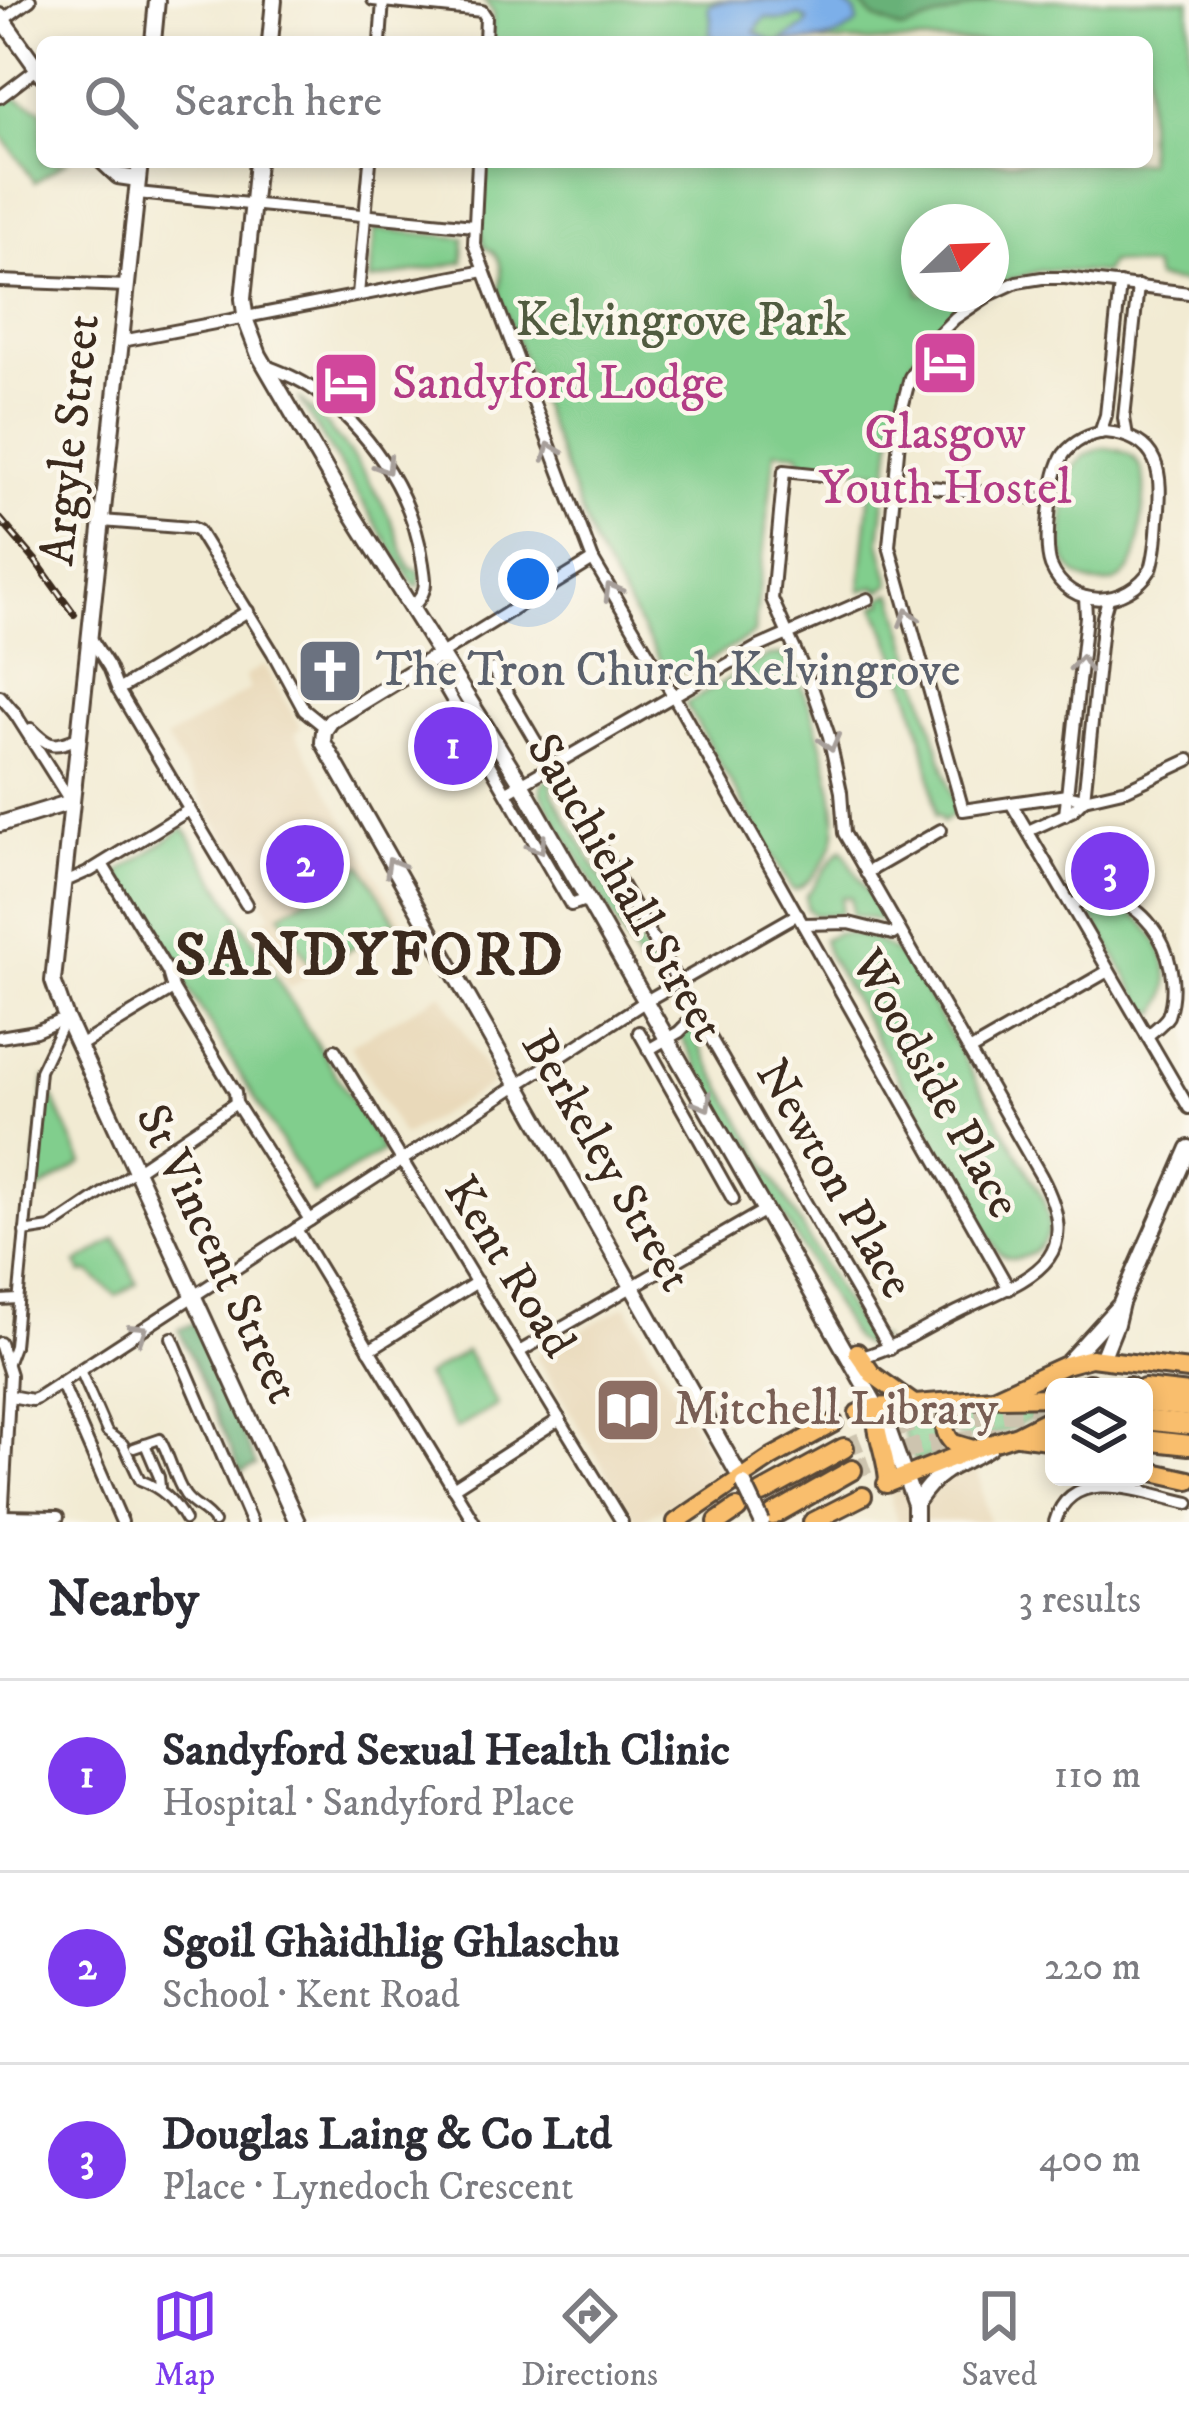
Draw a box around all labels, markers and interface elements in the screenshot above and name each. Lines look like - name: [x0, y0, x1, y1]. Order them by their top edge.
- search box: [36, 36, 1153, 168]
- icon: search: [78, 69, 144, 135]
- text: Search here: [174, 74, 382, 130]
- north arrow: [901, 204, 1009, 312]
- park label: Kelvingrove Park: [515, 291, 847, 351]
- street label: Argyle Street: [28, 311, 114, 569]
- hotel icon: Glasgow Youth Hostel: [910, 328, 980, 398]
- hotel icon: Sandyford Lodge: [311, 349, 381, 419]
- place label: Sandyford Lodge: [392, 354, 724, 414]
- place label: Glasgow Youth Hostel: [818, 404, 1072, 519]
- one-way arrow: [541, 441, 566, 462]
- one-way arrow: [370, 453, 392, 475]
- your location: [498, 549, 558, 609]
- one-way arrow: [603, 582, 626, 604]
- one-way arrow: [897, 607, 922, 627]
- church icon: The Tron Church Kelvingrove: [295, 636, 365, 706]
- place label: The Tron Church Kelvingrove: [376, 641, 961, 701]
- one-way arrow: [1068, 654, 1094, 674]
- pin: 1: [414, 701, 492, 791]
- street label: Sauchiehall Street: [513, 724, 737, 1052]
- one-way arrow: [816, 732, 841, 753]
- pin: 2: [266, 819, 344, 909]
- pin: 3: [1071, 826, 1149, 916]
- one-way arrow: [523, 833, 546, 855]
- one-way arrow: [385, 857, 408, 879]
- district label: SANDYFORD: [175, 919, 565, 994]
- street label: Woodside Place: [836, 938, 1033, 1229]
- street label: Berkeley Street: [507, 1020, 705, 1302]
- street label: Newton Place: [742, 1049, 926, 1309]
- one-way arrow: [690, 1090, 713, 1111]
- street label: St Vincent Street: [122, 1095, 312, 1413]
- street label: Kent Road: [430, 1165, 588, 1369]
- one-way arrow: [126, 1324, 148, 1346]
- library icon: Mitchell Library: [593, 1375, 663, 1445]
- map controls: [1045, 1378, 1153, 1486]
- button: layers: [1045, 1378, 1153, 1486]
- place label: Mitchell Library: [674, 1380, 998, 1440]
- text: Nearby: [48, 1568, 199, 1632]
- text: 3 results: [1018, 1576, 1141, 1625]
- text: Sandyford Sexual Health Clinic: [162, 1723, 730, 1779]
- text: 1: [80, 1751, 94, 1800]
- text: 110 m: [1054, 1751, 1141, 1800]
- text: Hospital · Sandyford Place: [162, 1779, 574, 1828]
- text: Sgoil Ghàidhlig Ghlaschu: [162, 1915, 620, 1971]
- text: 2: [77, 1943, 97, 1992]
- text: 220 m: [1044, 1943, 1141, 1992]
- text: School · Kent Road: [162, 1971, 460, 2020]
- text: Douglas Laing & Co Ltd: [162, 2107, 612, 2163]
- text: 3: [80, 2135, 94, 2184]
- text: 400 m: [1039, 2135, 1141, 2184]
- text: Place · Lynedoch Crescent: [162, 2163, 573, 2212]
- tab: Map: [152, 2283, 218, 2396]
- tab: Directions: [521, 2283, 658, 2396]
- tab: Saved: [961, 2283, 1037, 2396]

